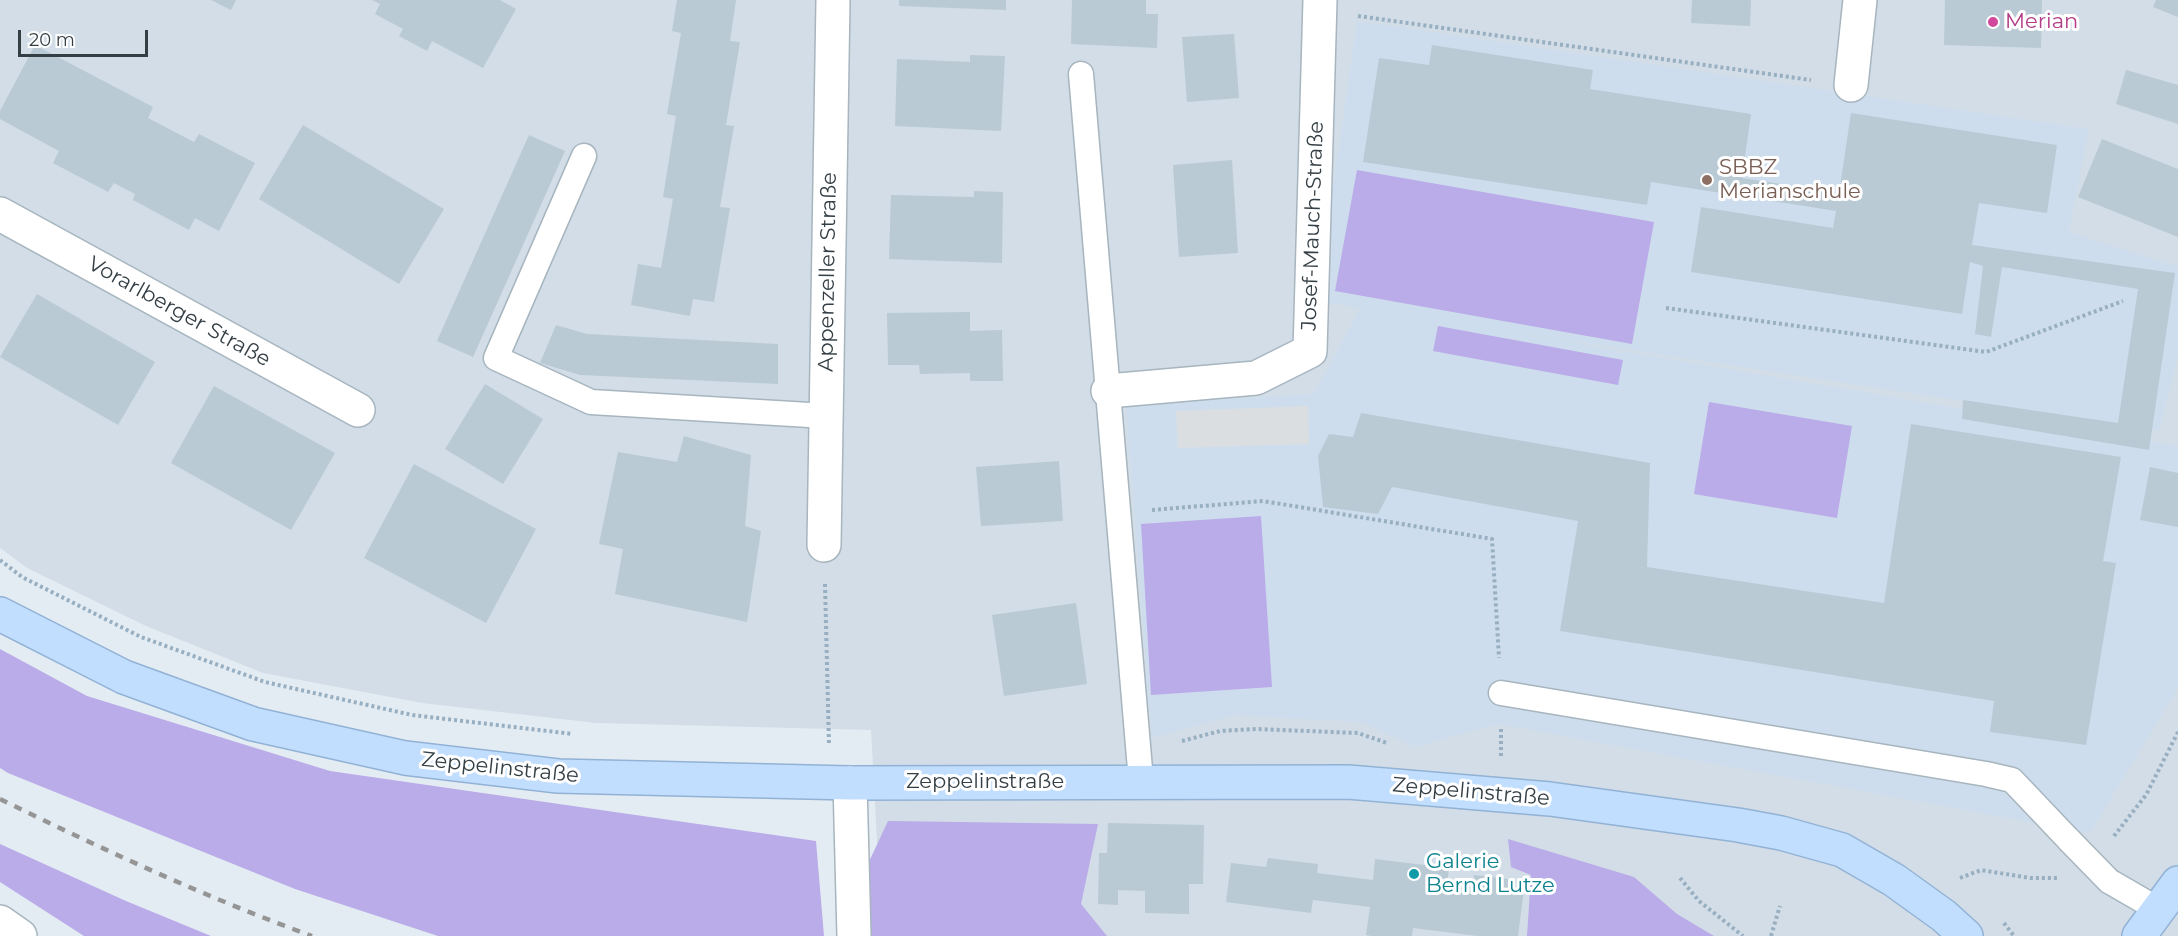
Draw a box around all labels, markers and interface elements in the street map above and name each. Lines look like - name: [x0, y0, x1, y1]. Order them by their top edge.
- place label: Merian: [2005, 9, 2078, 35]
- marker: Merian: [1986, 15, 2000, 29]
- scale bar: [21, 18, 152, 56]
- text: 20 m: [29, 29, 75, 51]
- street label: Josef-Mauch-Straße: [1297, 121, 1329, 331]
- place label: SBBZ Merianschule: [1719, 155, 1861, 205]
- street label: Appenzeller Straße: [814, 172, 842, 372]
- marker: SBBZ Merianschule: [1700, 173, 1714, 187]
- street label: Vorarlberger Straße: [83, 251, 275, 373]
- street label: Zeppelinstraße: [420, 747, 580, 789]
- street label: Zeppelinstraße: [906, 769, 1064, 795]
- street label: Zeppelinstraße: [1391, 773, 1551, 811]
- place label: Galerie Bernd Lutze: [1426, 849, 1555, 899]
- marker: Galerie Bernd Lutze: [1407, 867, 1421, 881]

